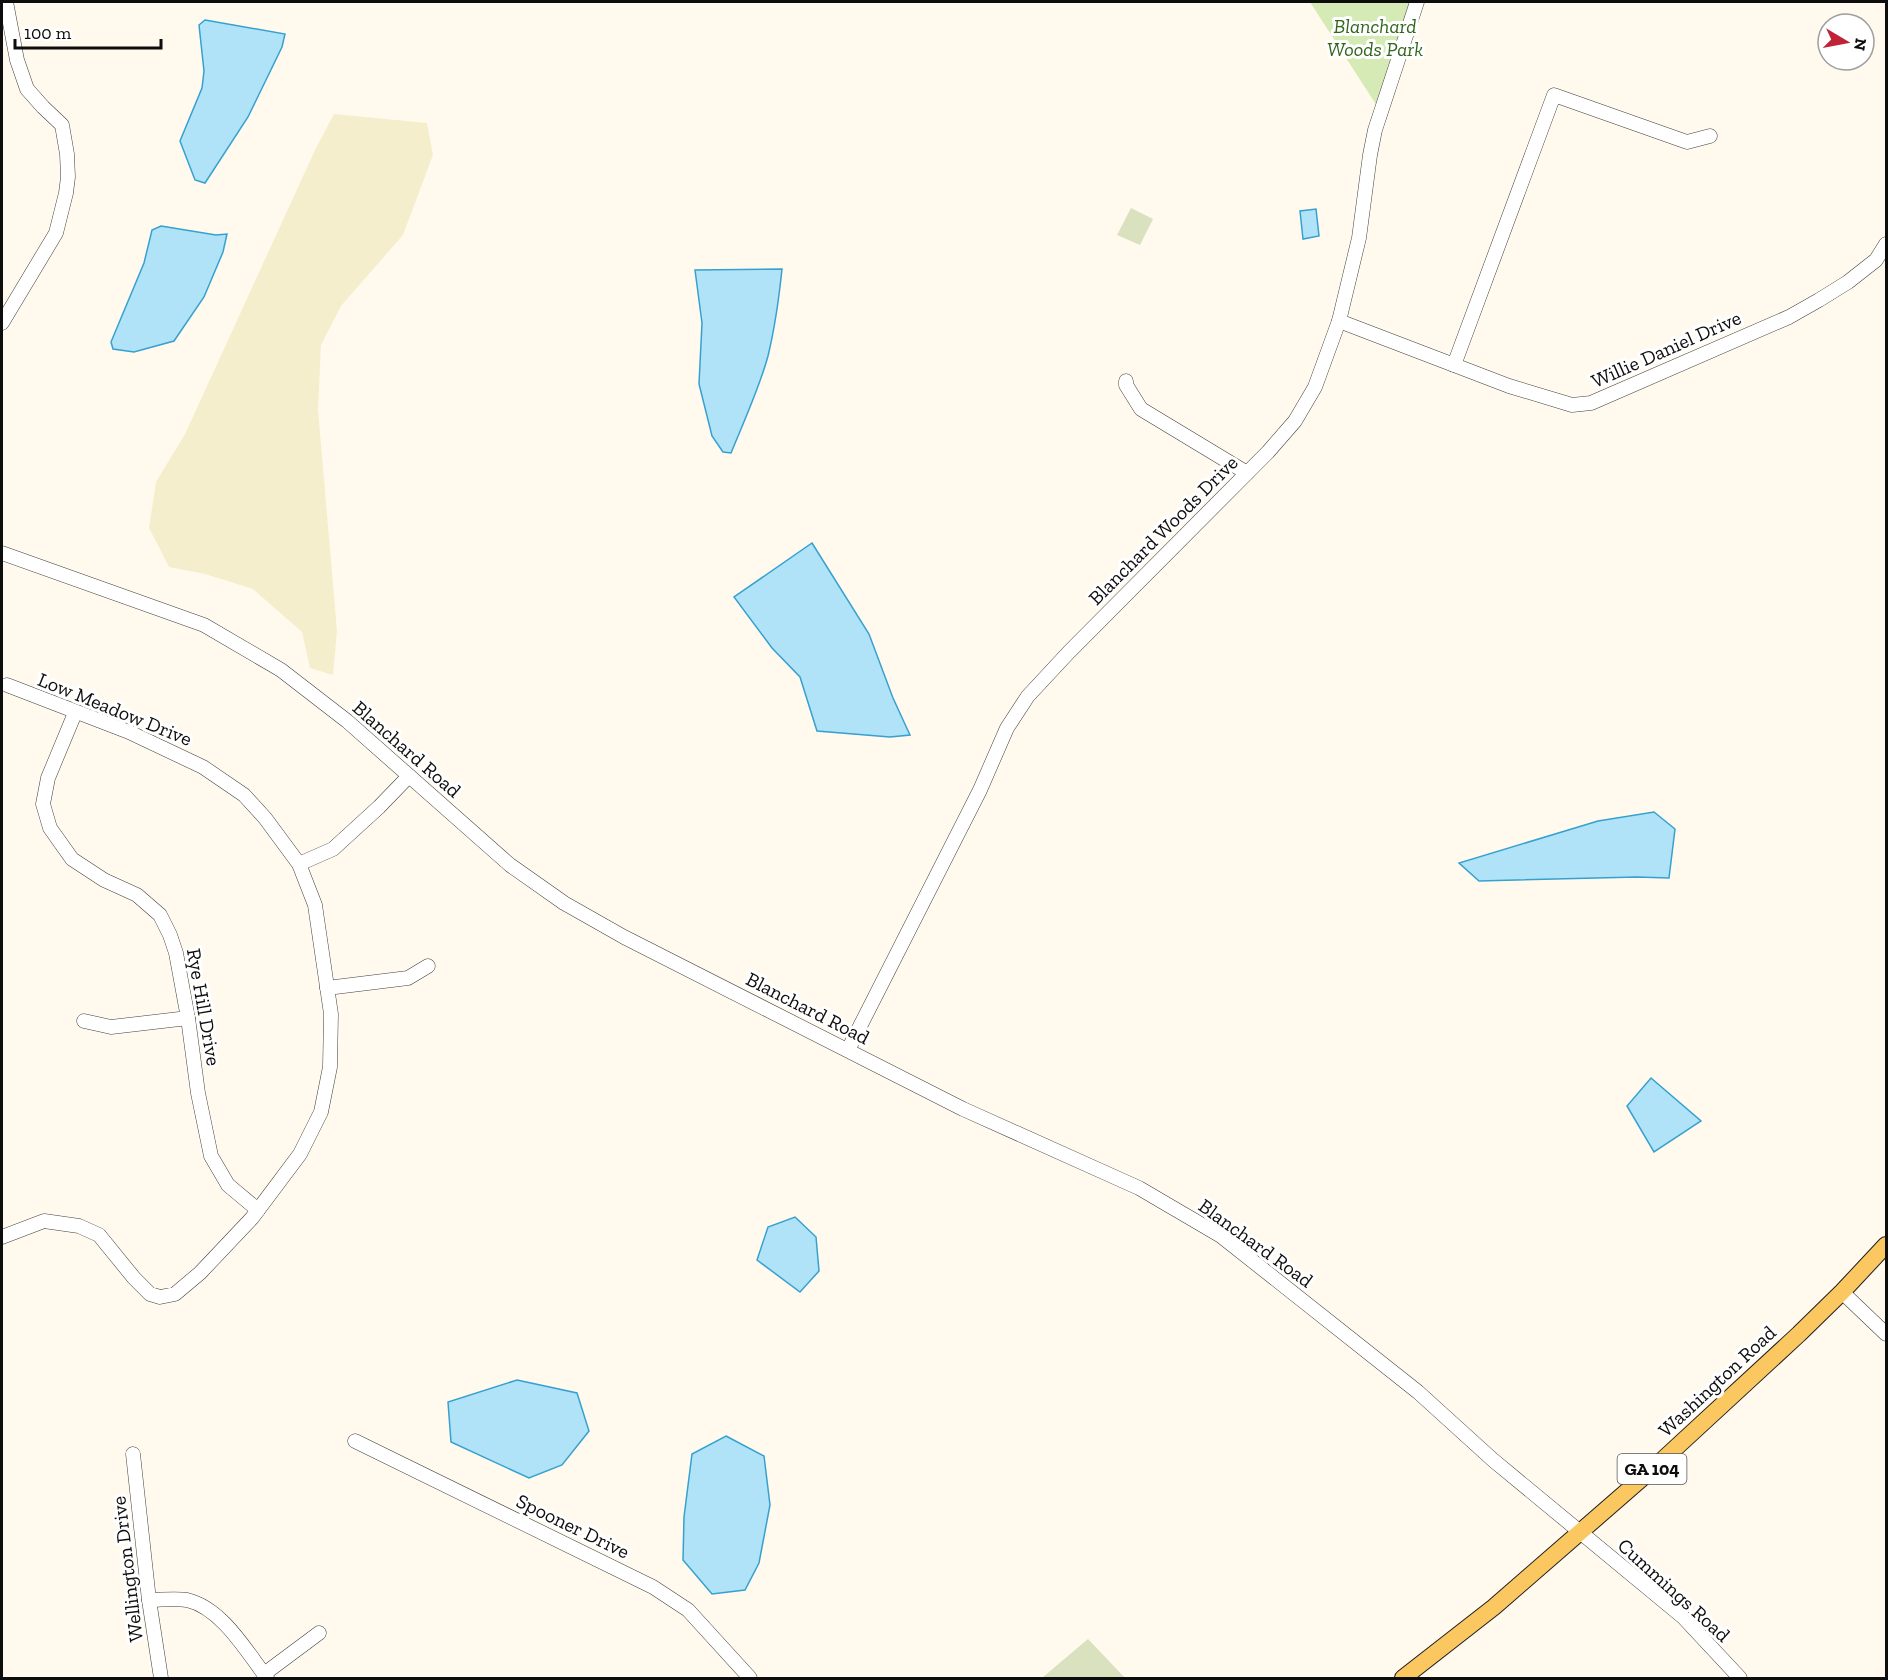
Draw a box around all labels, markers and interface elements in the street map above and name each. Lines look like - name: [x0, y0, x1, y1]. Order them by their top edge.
- scale bar: [15, 12, 160, 50]
- north arrow: [1816, 12, 1876, 72]
- park label: Blanchard Woods Park: [1327, 14, 1423, 61]
- text: 100 m: [24, 22, 72, 44]
- text: N: [1850, 37, 1871, 52]
- street label: Willie Daniel Drive: [1587, 305, 1745, 393]
- street label: Blanchard Woods Drive: [1083, 450, 1243, 610]
- street label: Low Meadow Drive: [34, 667, 196, 751]
- street label: Blanchard Road: [348, 696, 466, 802]
- street label: Rye Hill Drive: [182, 946, 226, 1068]
- street label: Blanchard Road: [742, 967, 874, 1049]
- street label: Blanchard Road: [1194, 1193, 1318, 1293]
- street label: Washington Road: [1653, 1320, 1781, 1442]
- road number: GA 104: [1618, 1454, 1686, 1484]
- street label: Spooner Drive: [513, 1488, 633, 1564]
- street label: Wellington Drive: [106, 1495, 148, 1643]
- street label: Cummings Road: [1613, 1533, 1735, 1647]

